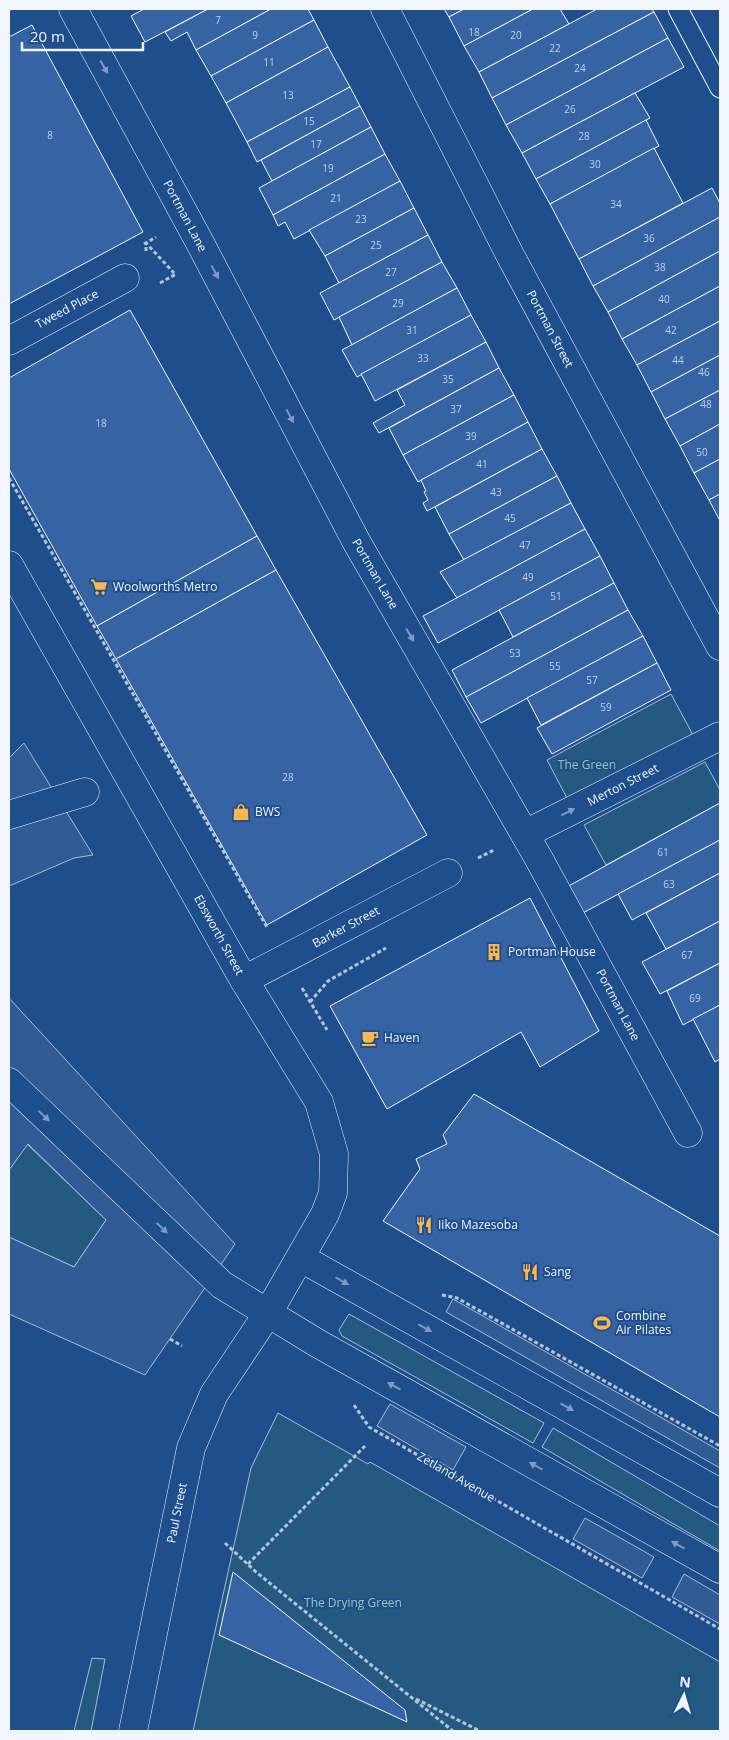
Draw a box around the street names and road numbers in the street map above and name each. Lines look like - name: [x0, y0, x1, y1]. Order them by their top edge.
- street label: Portman Lane: [159, 177, 212, 255]
- street label: Tweed Place: [32, 285, 102, 332]
- street label: Portman Street: [523, 287, 578, 370]
- street label: Portman Lane: [348, 535, 403, 612]
- street label: Merton Street: [584, 759, 661, 810]
- street label: Ebsworth Street: [190, 892, 249, 978]
- street label: Barker Street: [309, 902, 382, 951]
- street label: Portman Lane: [592, 966, 645, 1044]
- street label: Zetland Avenue: [414, 1447, 498, 1506]
- street label: Paul Street: [162, 1481, 191, 1544]

